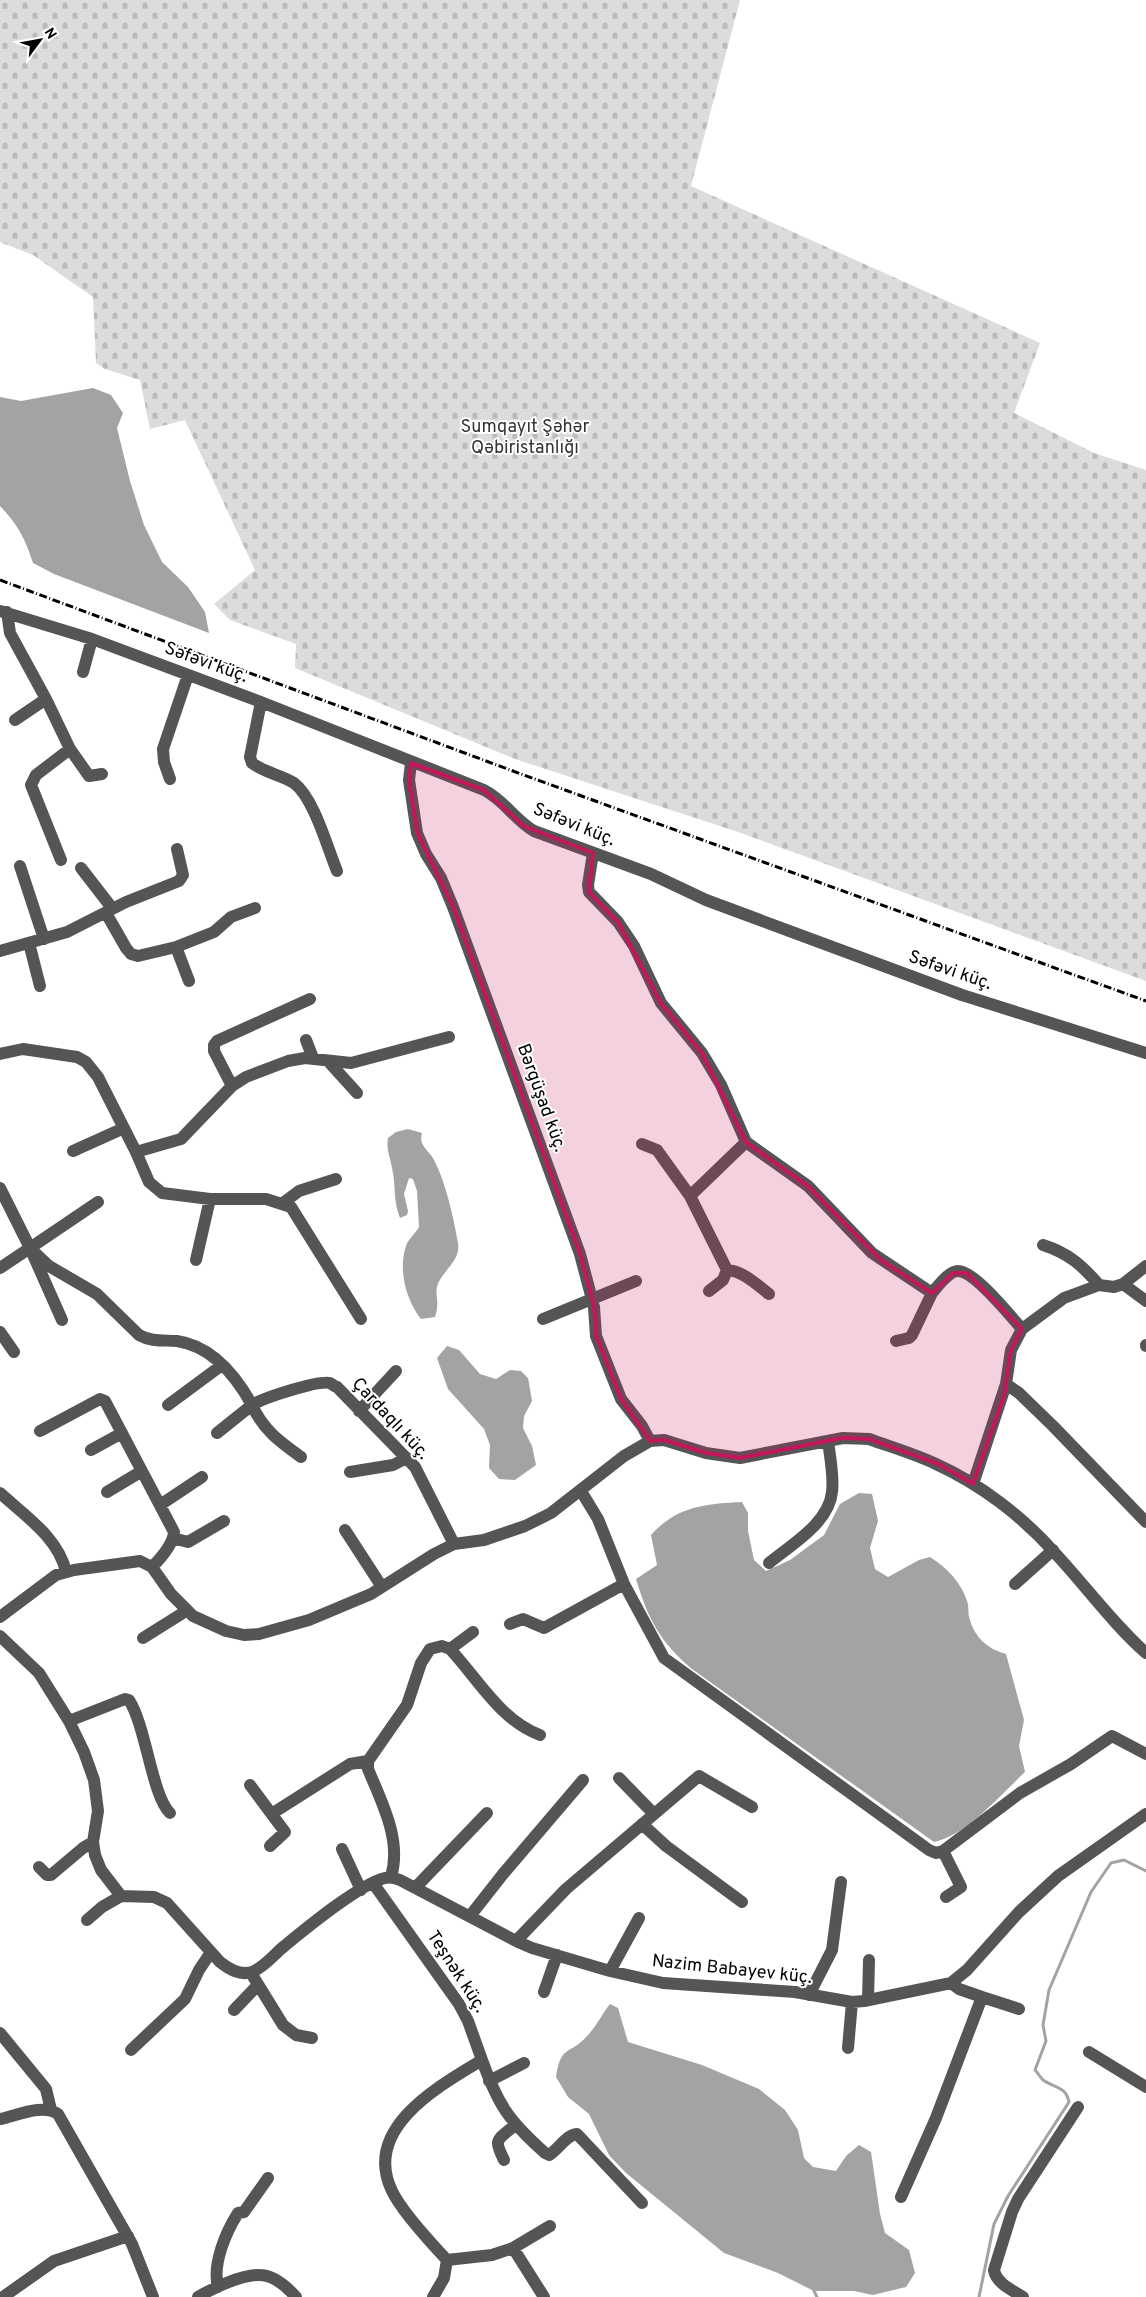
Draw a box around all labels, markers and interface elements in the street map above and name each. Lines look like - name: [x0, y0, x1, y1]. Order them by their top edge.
- north arrow: [15, 15, 65, 65]
- text: N: [40, 25, 60, 43]
- park label: Sumqayıt Şəhər Qəbiristanlığı: [461, 416, 589, 460]
- street label: Səfəvi küç.: [161, 637, 251, 689]
- street label: Səfəvi küç.: [529, 798, 619, 852]
- street label: Səfəvi küç.: [905, 946, 995, 996]
- street label: Bərgüşad küç.: [511, 1041, 571, 1155]
- street label: Çardaqlı küç.: [346, 1373, 434, 1465]
- street label: Teşnək küç.: [421, 1927, 491, 2017]
- street label: Nazim Babayev küç.: [651, 1950, 813, 1990]

